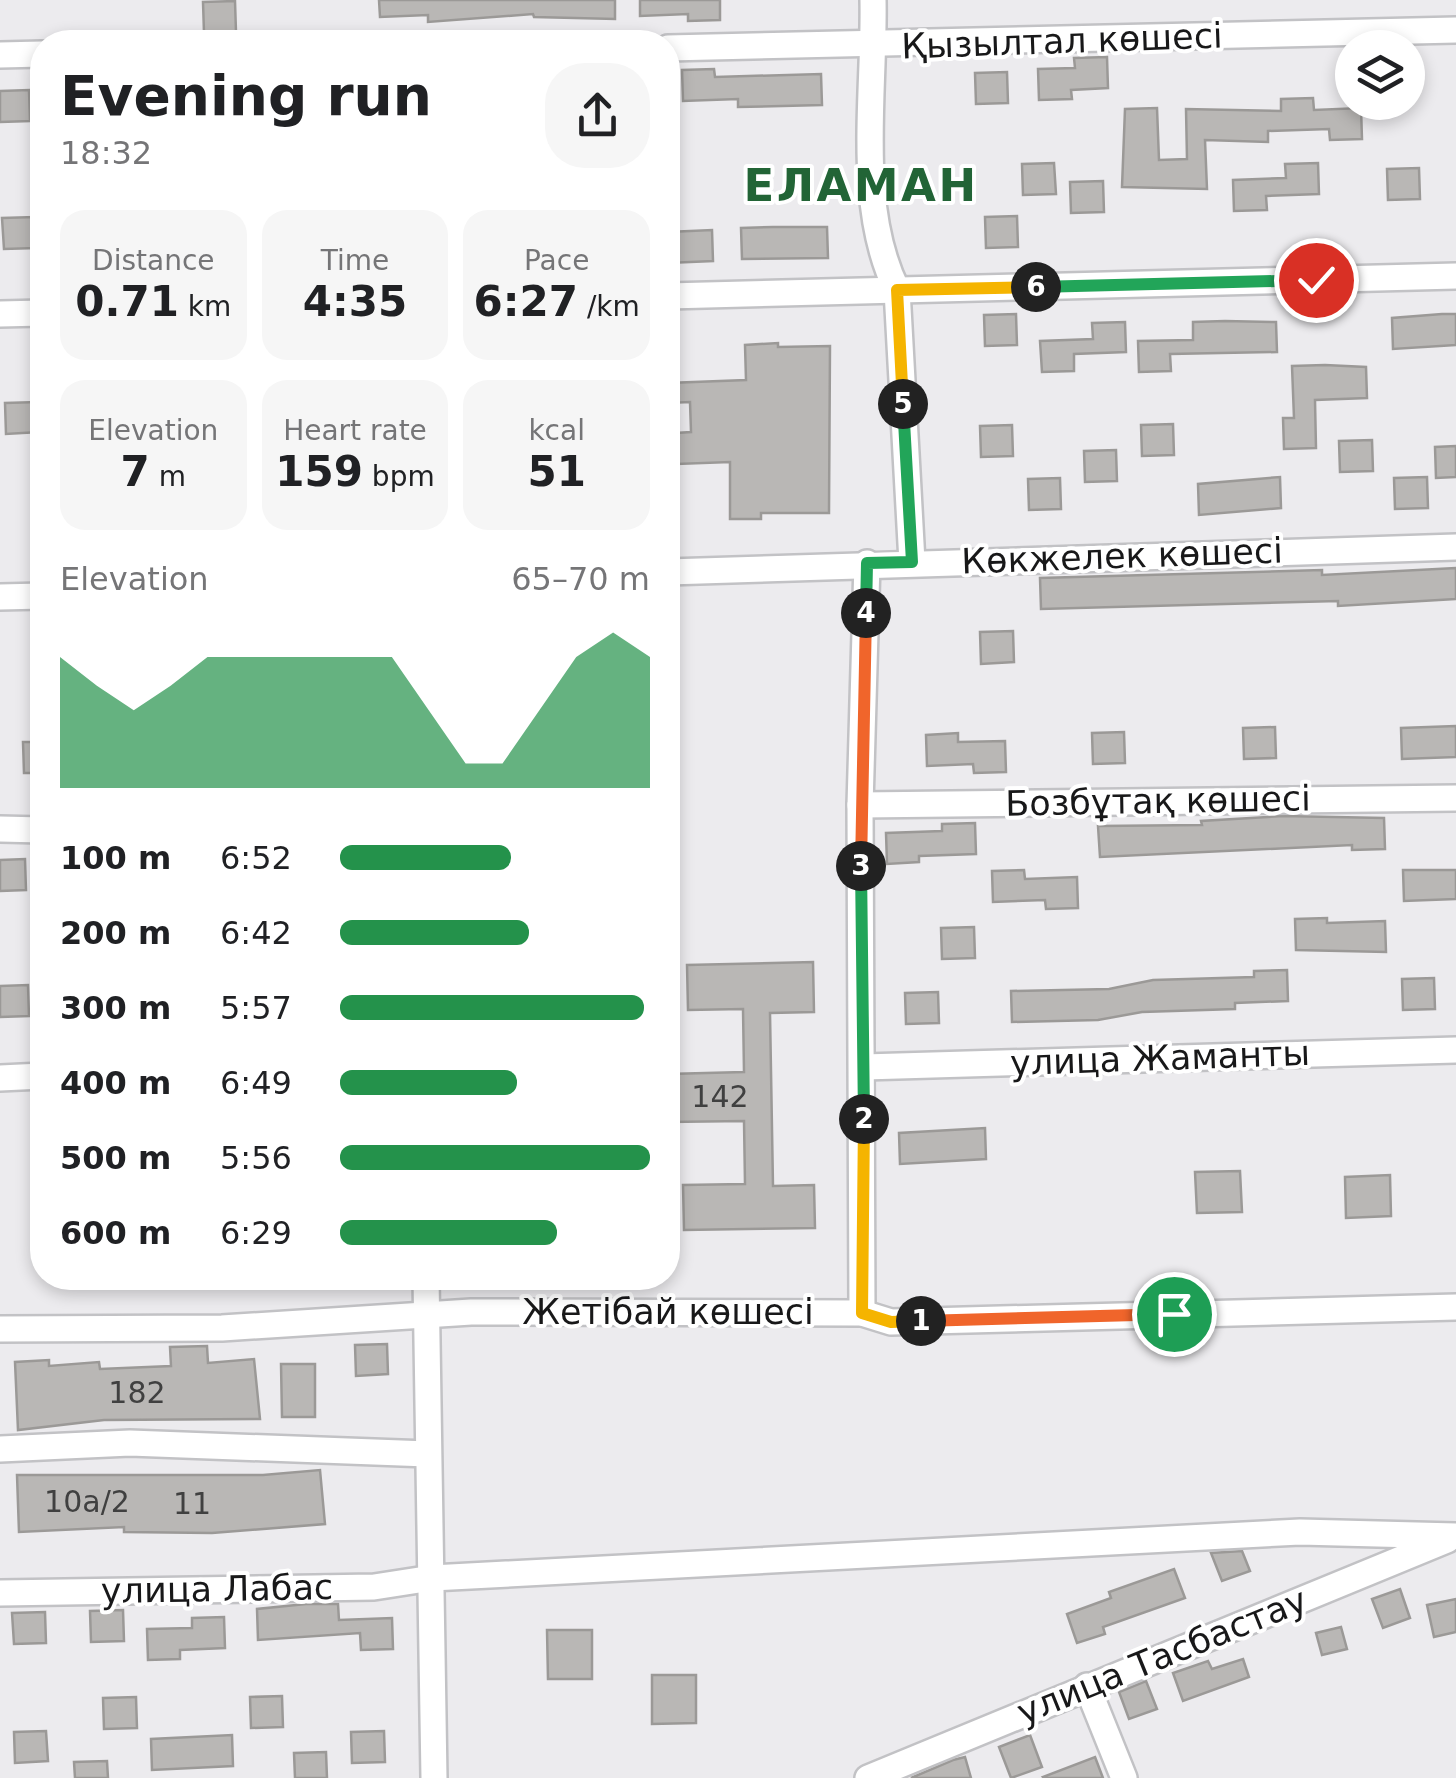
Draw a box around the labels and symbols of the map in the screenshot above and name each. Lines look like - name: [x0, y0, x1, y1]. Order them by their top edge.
- street label: Қызылтал көшесі: [901, 15, 1223, 67]
- district label: ЕЛАМАН: [743, 159, 979, 212]
- pin: [1274, 238, 1359, 323]
- pin: 6: [1011, 262, 1061, 312]
- pin: 5: [878, 379, 928, 429]
- street label: Көкжелек көшесі: [961, 530, 1283, 582]
- pin: 4: [841, 588, 891, 638]
- street label: Бозбұтақ көшесі: [1005, 778, 1311, 824]
- pin: 3: [836, 841, 886, 891]
- street label: улица Жаманты: [1009, 1033, 1311, 1083]
- house number: 142: [691, 1079, 749, 1114]
- pin: 2: [839, 1094, 889, 1144]
- pin: [1132, 1272, 1217, 1357]
- street label: Жетібай көшесі: [522, 1292, 814, 1332]
- pin: 1: [896, 1296, 946, 1346]
- house number: 182: [108, 1375, 166, 1410]
- house number: 10а/2: [44, 1484, 130, 1519]
- house number: 11: [173, 1486, 211, 1521]
- street label: улица Лабас: [101, 1567, 333, 1611]
- street label: улица Тасбастау: [1011, 1580, 1313, 1732]

